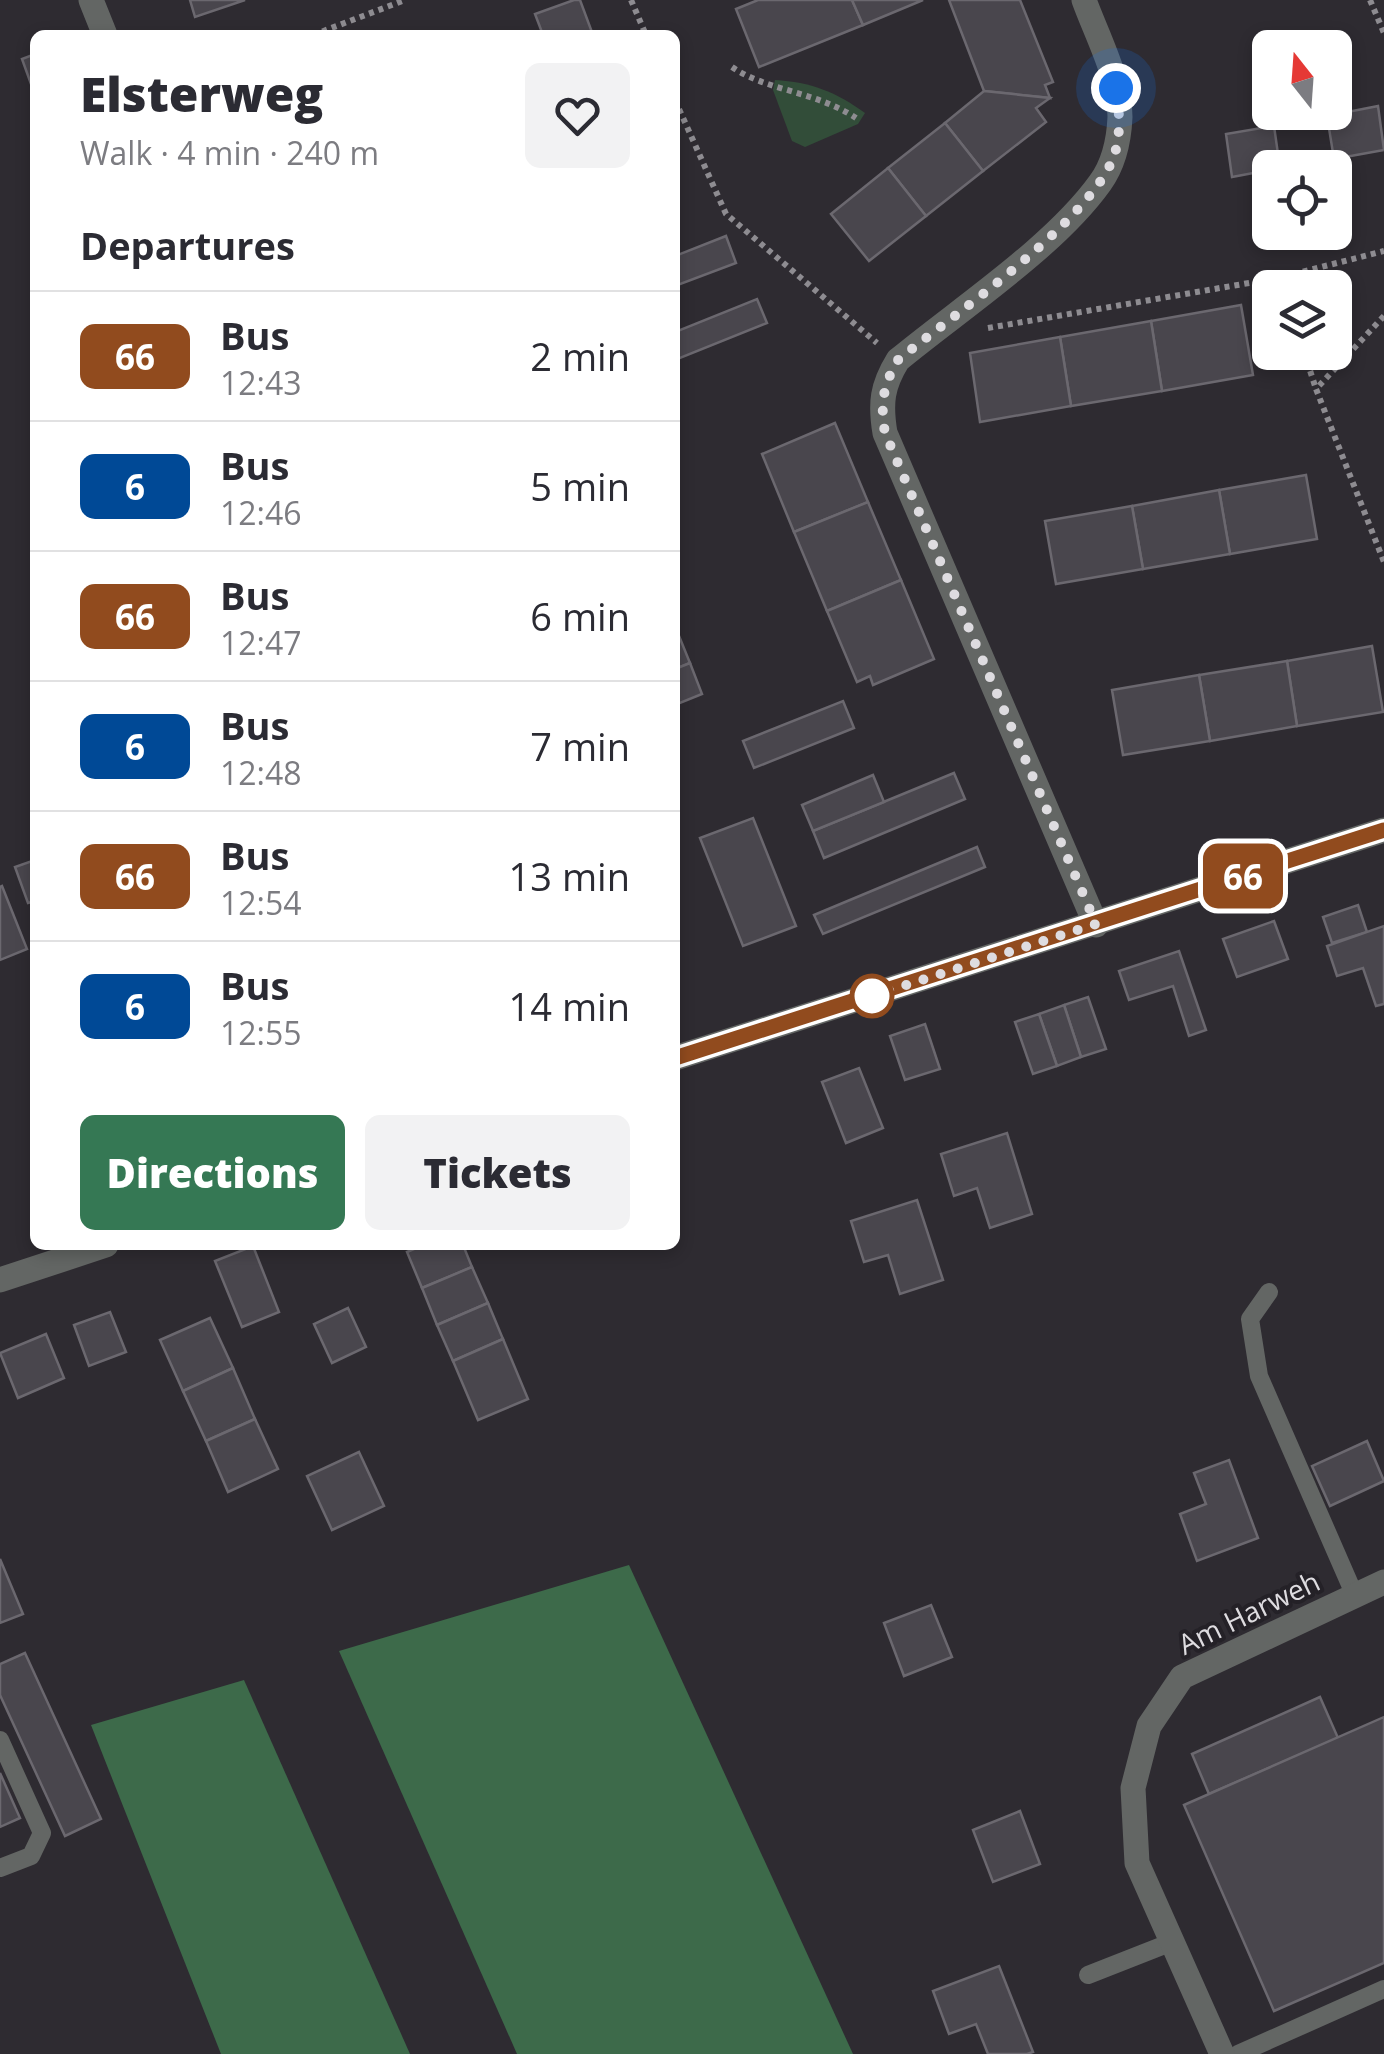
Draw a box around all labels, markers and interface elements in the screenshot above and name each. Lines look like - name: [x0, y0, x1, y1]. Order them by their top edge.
- north arrow: [1252, 30, 1352, 130]
- map controls: [1252, 30, 1352, 370]
- text: Elsterweg: [80, 61, 323, 126]
- button: heart: [525, 63, 630, 168]
- your location: [1091, 63, 1141, 113]
- text: Walk · 4 min · 240 m: [80, 131, 379, 174]
- button: locate: [1252, 150, 1352, 250]
- text: Departures: [80, 219, 295, 271]
- button: layers: [1252, 270, 1352, 370]
- text: Bus: [220, 309, 289, 361]
- text: 2 min: [530, 330, 630, 382]
- text: 66: [115, 333, 155, 380]
- text: 12:43: [220, 361, 302, 404]
- text: Bus: [220, 439, 289, 491]
- text: 5 min: [530, 460, 630, 512]
- text: 6: [125, 463, 145, 510]
- text: 12:46: [220, 491, 302, 534]
- text: Bus: [220, 569, 289, 621]
- text: 6 min: [530, 590, 630, 642]
- text: 66: [115, 593, 155, 640]
- text: 12:47: [220, 621, 302, 664]
- text: Bus: [220, 699, 289, 751]
- text: 7 min: [530, 720, 630, 772]
- text: 6: [125, 723, 145, 770]
- text: 12:48: [220, 751, 302, 794]
- text: Bus: [220, 829, 289, 881]
- line badge: 66: [1198, 844, 1288, 908]
- text: 13 min: [509, 850, 630, 902]
- text: 66: [115, 853, 155, 900]
- text: 66: [1223, 853, 1263, 900]
- text: 12:54: [220, 881, 302, 924]
- text: Bus: [220, 959, 289, 1011]
- unlabelled marker: [851, 975, 893, 1017]
- text: 14 min: [509, 980, 630, 1032]
- text: 6: [125, 983, 145, 1030]
- text: 12:55: [220, 1011, 302, 1054]
- button: Directions: [80, 1115, 345, 1230]
- button: Tickets: [365, 1115, 630, 1230]
- street label: Am Harweh: [1171, 1561, 1326, 1663]

